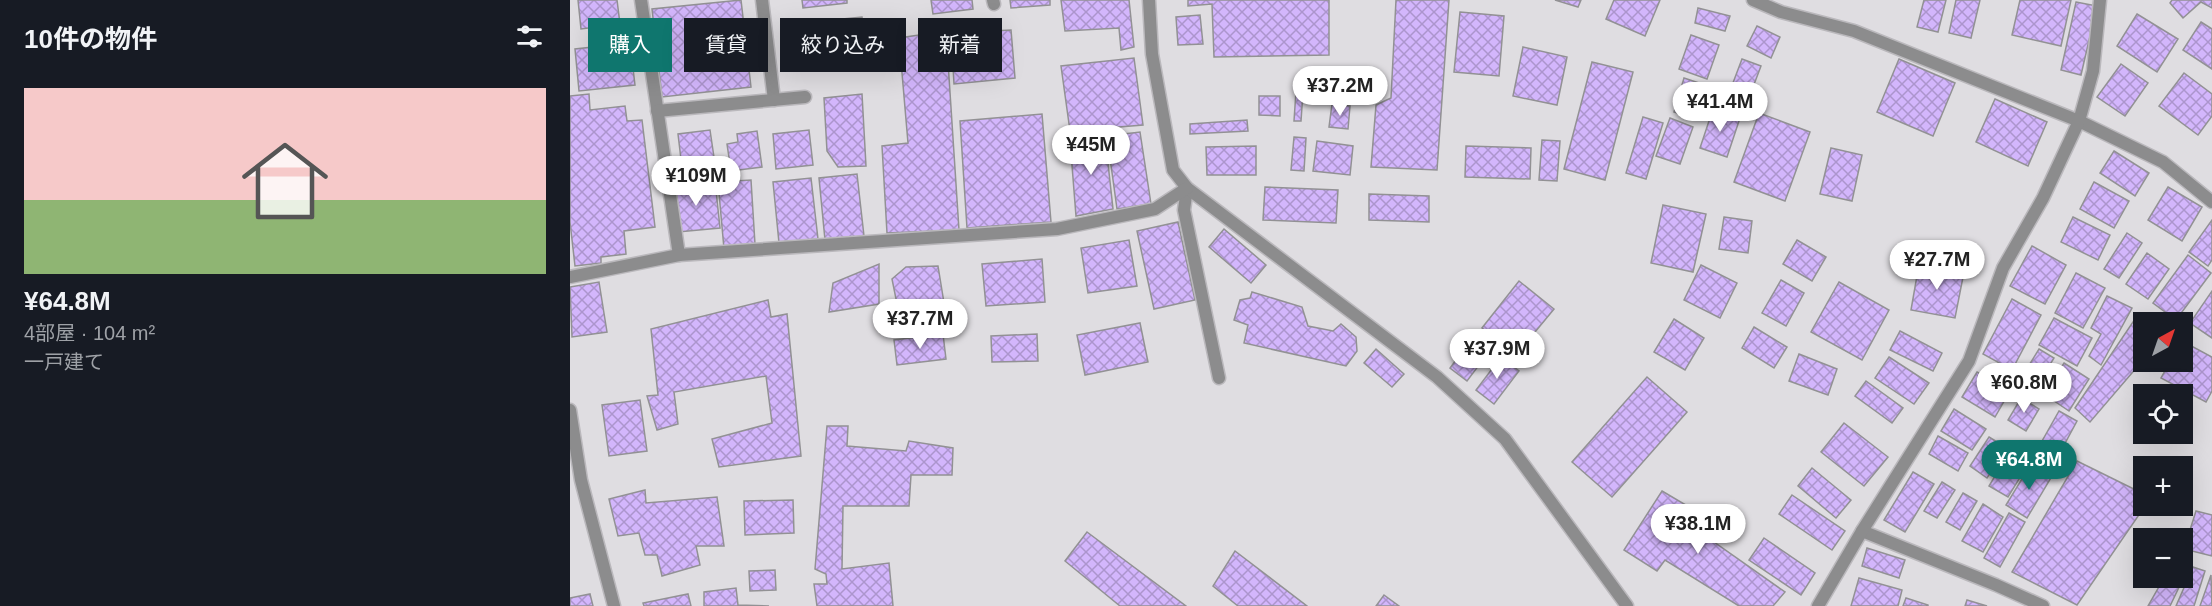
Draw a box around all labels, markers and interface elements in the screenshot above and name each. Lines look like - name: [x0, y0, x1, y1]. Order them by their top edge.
- chip: 購入: [588, 18, 672, 72]
- chip: 賃貸: [684, 18, 768, 72]
- chip: 絞り込み: [780, 18, 906, 72]
- chip: 新着: [918, 18, 1002, 72]
- icon: filters: [513, 20, 546, 53]
- text: 10件の物件: [24, 24, 157, 54]
- pin: ¥37.2M: [1291, 66, 1389, 117]
- text: ¥37.2M: [1307, 74, 1373, 96]
- pin: ¥41.4M: [1671, 82, 1769, 133]
- text: ¥41.4M: [1687, 90, 1753, 112]
- pin: ¥45M: [1055, 125, 1127, 176]
- icon: home: [231, 127, 339, 235]
- text: ¥45M: [1066, 133, 1116, 155]
- pin: ¥109M: [654, 156, 738, 207]
- text: ¥109M: [665, 164, 727, 186]
- pin: ¥27.7M: [1888, 240, 1986, 291]
- text: ¥27.7M: [1904, 248, 1970, 270]
- text: ¥64.8M: [24, 286, 111, 316]
- pin: ¥37.7M: [871, 299, 969, 350]
- text: ¥37.7M: [887, 307, 953, 329]
- north arrow: [2133, 312, 2193, 372]
- map controls: [2133, 312, 2193, 588]
- text: 4部屋 · 104 m²: [24, 322, 155, 344]
- pin: ¥37.9M: [1448, 329, 1546, 380]
- text: ¥37.9M: [1464, 337, 1530, 359]
- text: 一戸建て: [24, 351, 104, 373]
- pin: ¥60.8M: [1975, 363, 2073, 414]
- text: ¥60.8M: [1991, 371, 2057, 393]
- button: locate: [2133, 384, 2193, 444]
- pin: ¥64.8M: [1980, 440, 2078, 491]
- text: ¥64.8M: [1996, 448, 2062, 470]
- button: +: [2133, 456, 2193, 516]
- pin: ¥38.1M: [1649, 504, 1747, 555]
- text: ¥38.1M: [1665, 512, 1731, 534]
- button: −: [2133, 528, 2193, 588]

